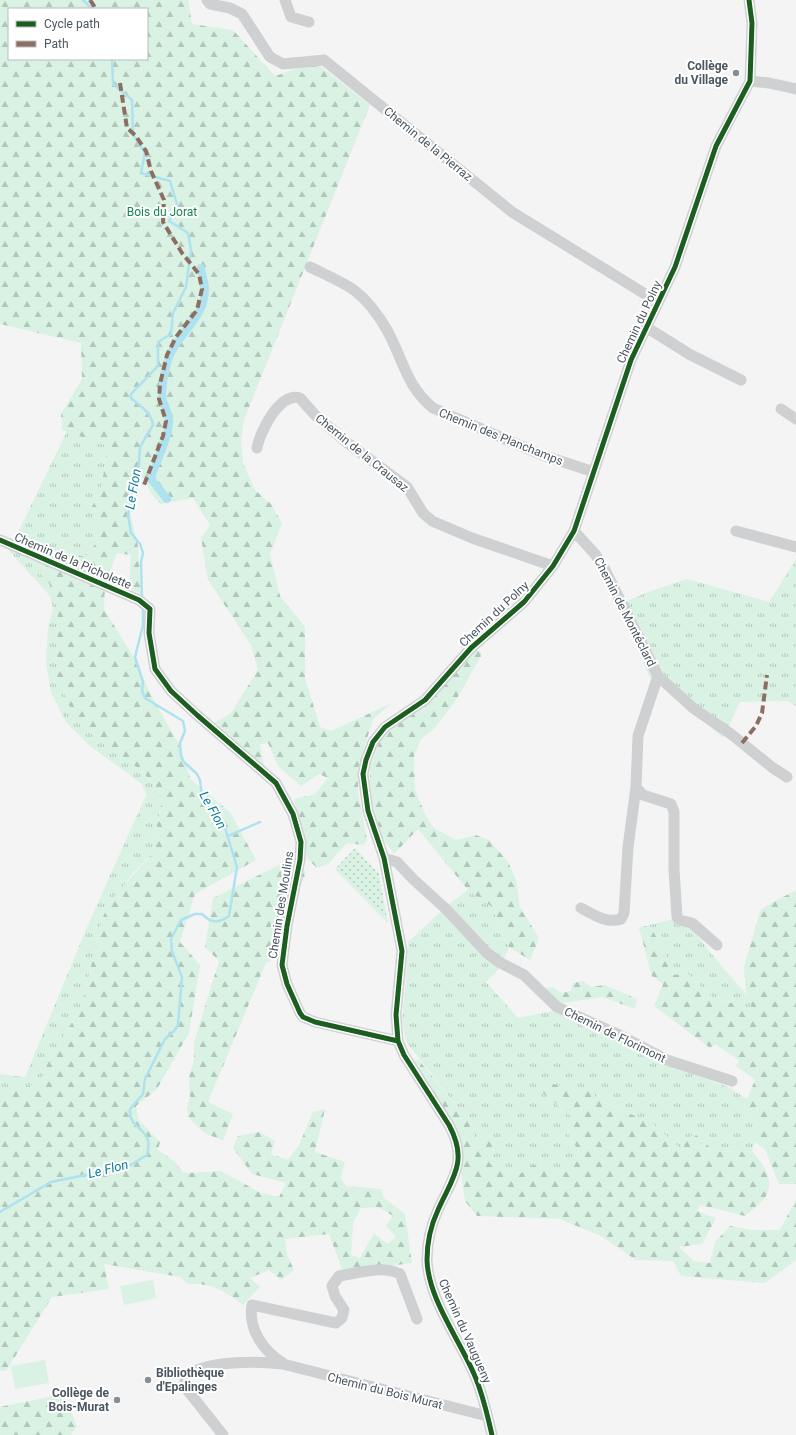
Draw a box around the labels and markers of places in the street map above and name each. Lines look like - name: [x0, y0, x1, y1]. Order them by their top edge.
- place label: Collège du Village: [674, 59, 729, 87]
- marker: Collège du Village: [731, 68, 741, 78]
- place label: Bibliothèque d'Epalinges: [156, 1366, 224, 1394]
- marker: Bibliothèque d'Epalinges: [143, 1375, 153, 1385]
- place label: Collège de Bois-Murat: [49, 1386, 110, 1414]
- marker: Collège de Bois-Murat: [112, 1395, 122, 1405]

